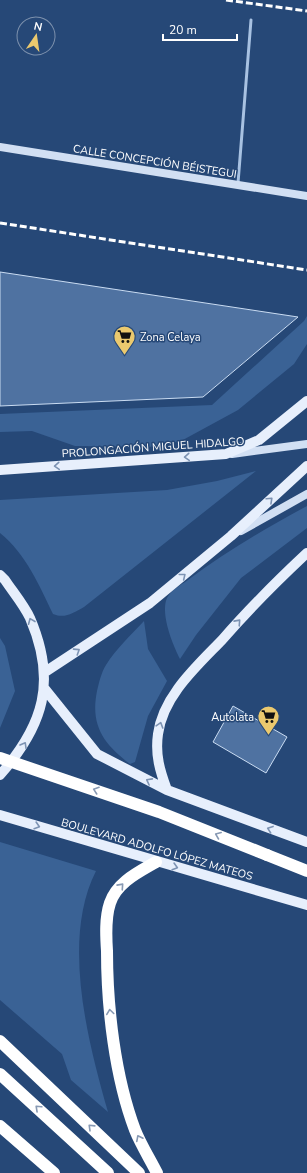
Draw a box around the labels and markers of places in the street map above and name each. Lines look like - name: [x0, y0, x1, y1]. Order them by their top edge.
- supermarket icon: Zona Celaya: [112, 324, 138, 357]
- place label: Zona Celaya: [140, 330, 201, 345]
- supermarket icon: Autolata: [256, 704, 282, 737]
- place label: Autolata: [211, 710, 254, 725]

